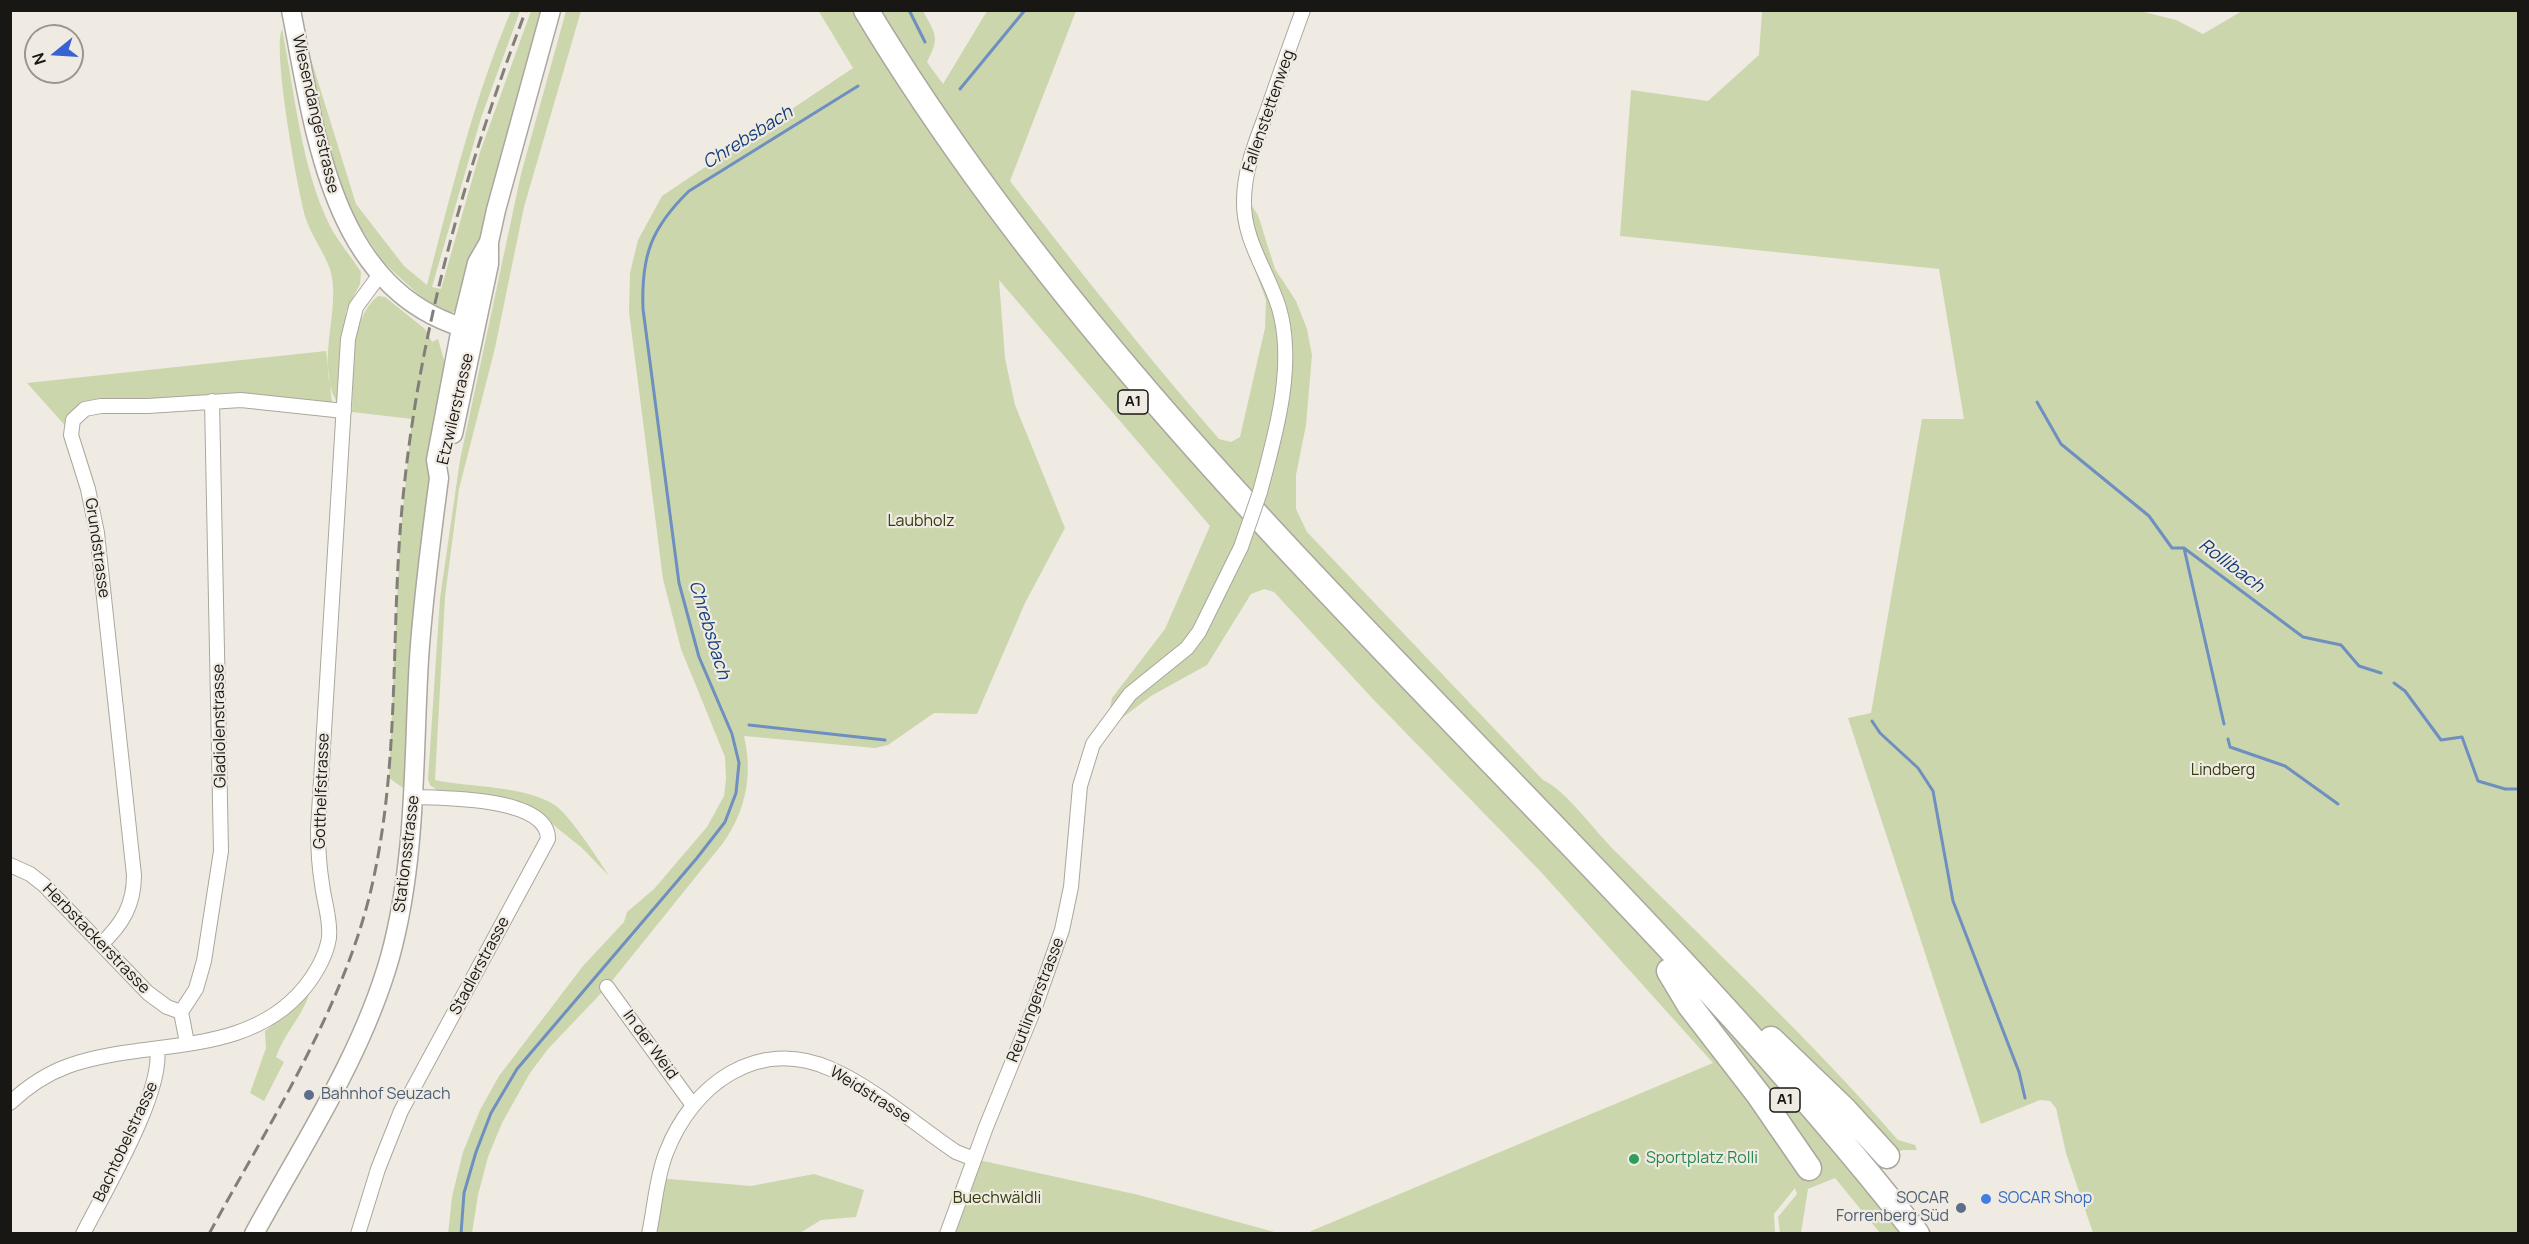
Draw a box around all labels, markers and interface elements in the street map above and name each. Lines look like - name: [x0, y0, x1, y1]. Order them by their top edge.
- north arrow: [24, 24, 84, 84]
- street label: Wiesendangerstrasse: [287, 33, 343, 195]
- street label: Fallenstettenweg: [1239, 47, 1299, 175]
- text: N: [27, 50, 51, 68]
- water label: Chrebsbach: [699, 102, 797, 174]
- street label: Etzwilerstrasse: [434, 351, 478, 467]
- road number: A1: [1118, 390, 1148, 414]
- street label: Grundstrasse: [80, 497, 114, 599]
- park label: Laubholz: [887, 512, 955, 532]
- water label: Rollibach: [2194, 535, 2268, 597]
- water label: Chrebsbach: [684, 578, 734, 682]
- street label: Gladiolenstrasse: [209, 664, 231, 788]
- street label: Gotthelfstrasse: [310, 733, 334, 849]
- park label: Lindberg: [2191, 761, 2255, 781]
- street label: Stationsstrasse: [390, 794, 424, 914]
- street label: Herbstackerstrasse: [38, 880, 154, 998]
- street label: Stadlerstrasse: [446, 914, 514, 1018]
- street label: Reutlingerstrasse: [1003, 935, 1069, 1065]
- street label: In der Weid: [618, 1007, 682, 1083]
- street label: Weidstrasse: [826, 1063, 914, 1127]
- street label: Bachtobelstrasse: [90, 1079, 162, 1205]
- place label: Bahnhof Seuzach: [321, 1085, 451, 1105]
- marker: Bahnhof Seuzach: [302, 1088, 316, 1102]
- road number: A1: [1770, 1088, 1800, 1112]
- place label: Sportplatz Rolli: [1646, 1149, 1758, 1169]
- marker: Sportplatz Rolli: [1627, 1152, 1641, 1166]
- park label: Buechwäldli: [953, 1189, 1041, 1209]
- place label: SOCAR Forrenberg Süd: [1836, 1189, 1949, 1227]
- place label: SOCAR Shop: [1998, 1189, 2092, 1209]
- marker: SOCAR Shop: [1979, 1192, 1993, 1206]
- marker: SOCAR Forrenberg Süd: [1954, 1201, 1968, 1215]

